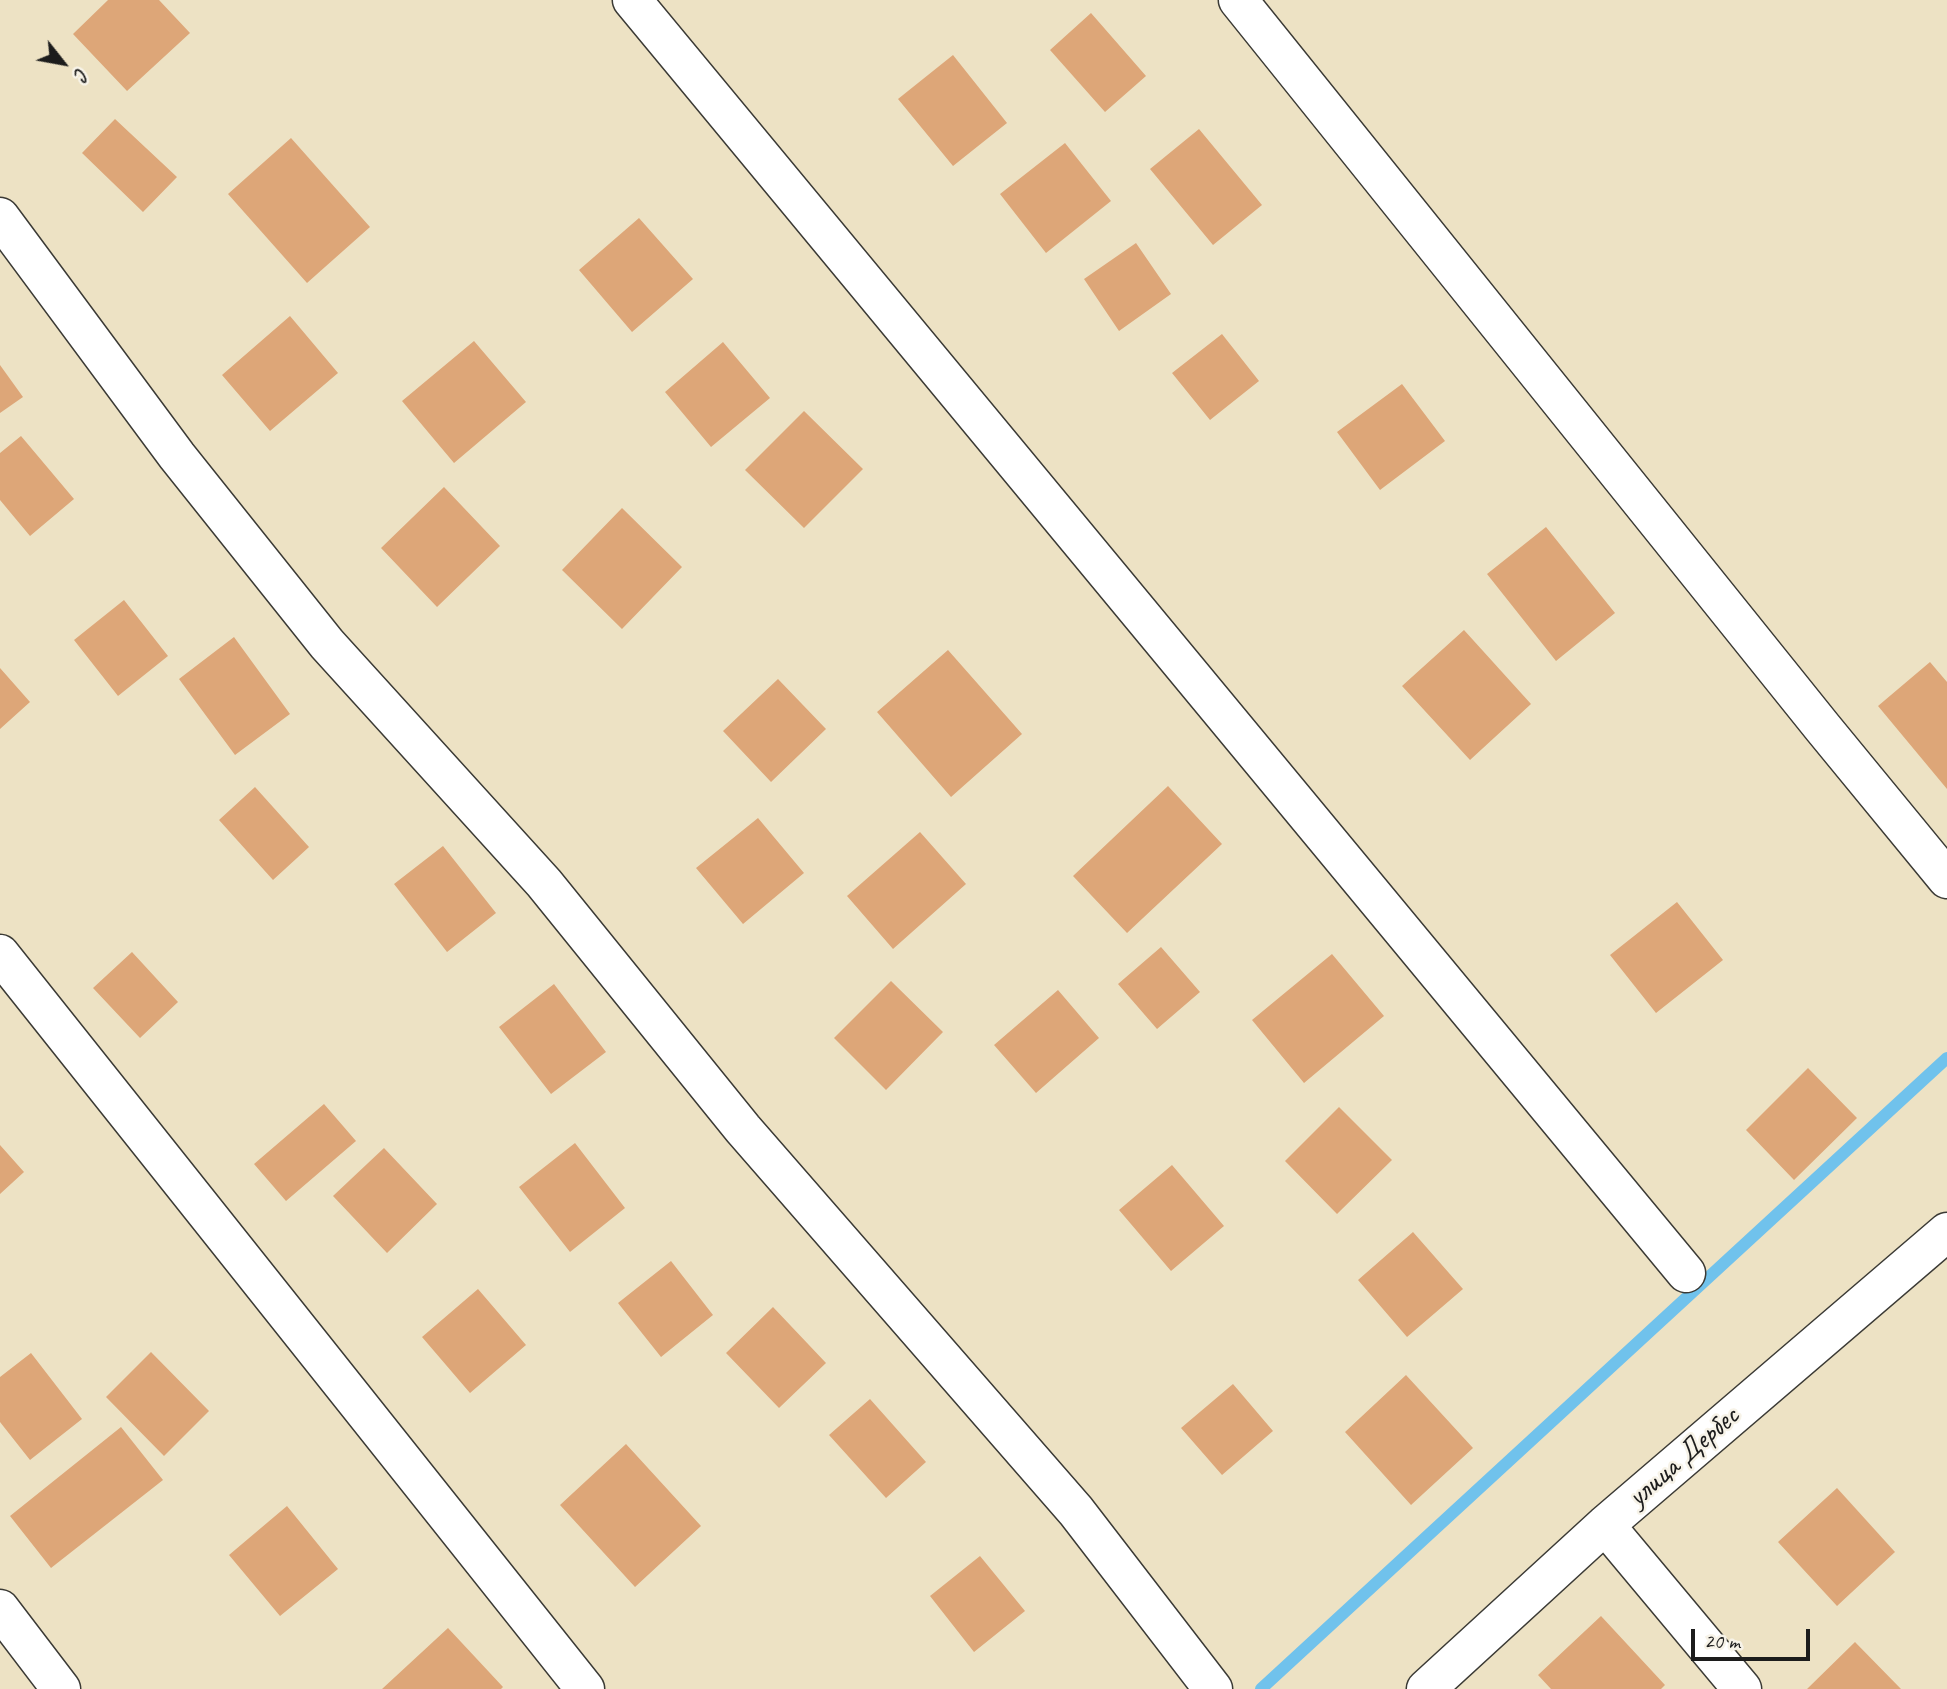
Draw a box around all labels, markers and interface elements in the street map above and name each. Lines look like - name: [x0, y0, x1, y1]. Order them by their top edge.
- north arrow: [28, 28, 98, 98]
- text: С: [68, 64, 94, 84]
- street label: улица Дербес: [1621, 1399, 1747, 1515]
- scale bar: [1695, 1616, 1814, 1660]
- text: 20 m: [1704, 1628, 1740, 1654]

